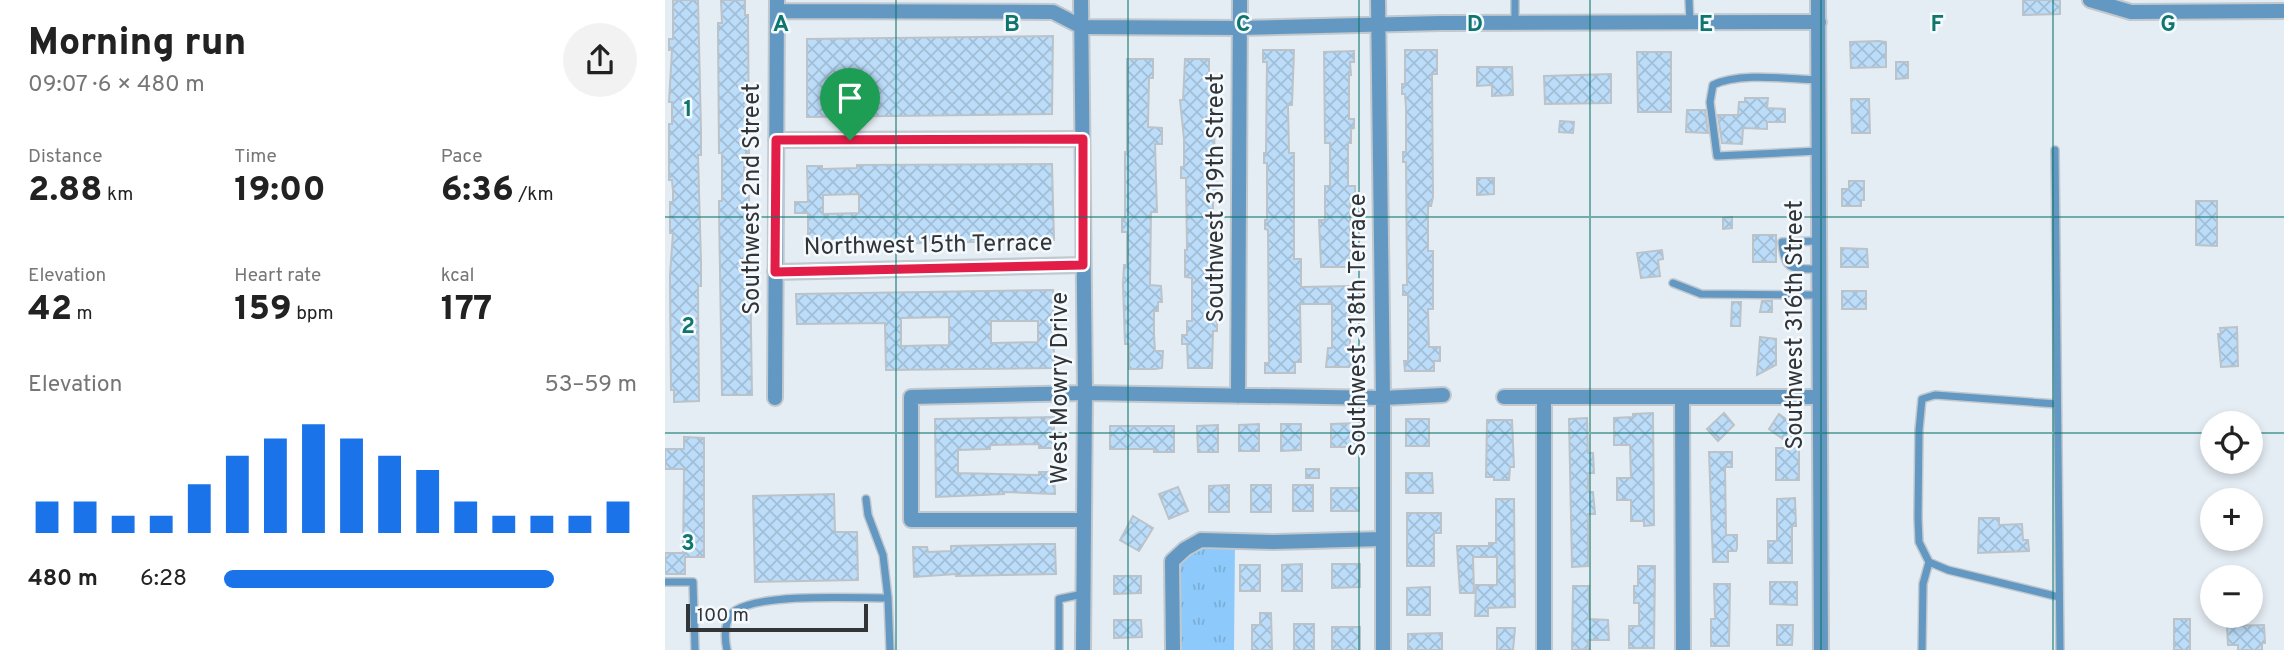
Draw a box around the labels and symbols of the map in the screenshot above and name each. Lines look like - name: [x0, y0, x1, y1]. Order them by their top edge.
- text: A: [773, 11, 789, 40]
- text: B: [1004, 11, 1020, 40]
- text: C: [1236, 11, 1250, 40]
- text: D: [1467, 11, 1483, 40]
- text: E: [1699, 11, 1713, 40]
- text: F: [1930, 11, 1944, 40]
- text: G: [2160, 11, 2176, 40]
- pin: [820, 68, 880, 140]
- street label: Southwest 319th Street: [1202, 73, 1232, 323]
- street label: Southwest 2nd Street: [738, 83, 768, 315]
- text: 1: [683, 96, 693, 125]
- street label: Southwest 318th Terrace: [1344, 193, 1374, 457]
- street label: Southwest 316th Street: [1781, 200, 1811, 450]
- street label: Northwest 15th Terrace: [803, 229, 1053, 263]
- street label: West Mowry Drive: [1046, 292, 1076, 484]
- text: 2: [681, 313, 695, 342]
- text: 3: [681, 530, 695, 559]
- scale bar: [686, 601, 868, 633]

